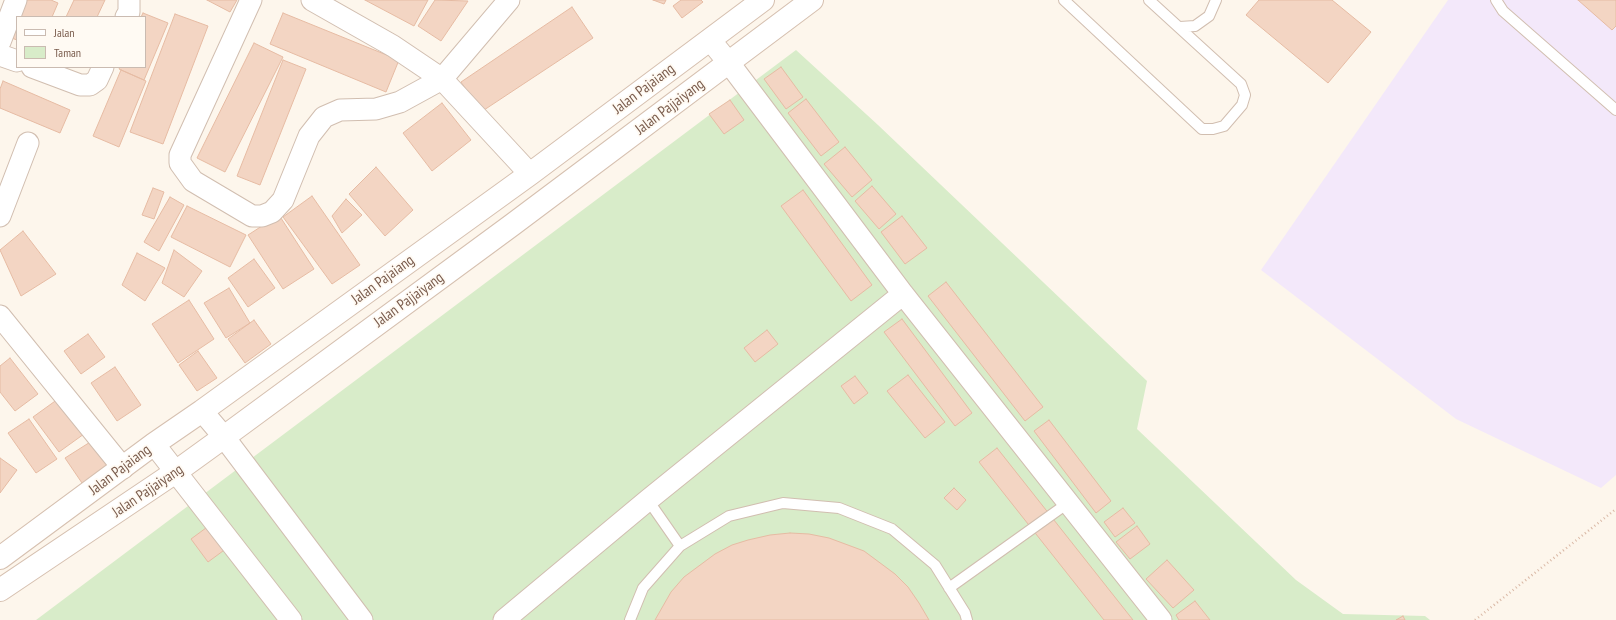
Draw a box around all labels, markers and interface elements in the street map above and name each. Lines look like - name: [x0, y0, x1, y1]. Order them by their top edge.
- legend: [16, 16, 146, 68]
- text: Jalan: [54, 25, 75, 40]
- text: Taman: [54, 45, 81, 60]
- street label: Jalan Pajaiang: [610, 60, 678, 118]
- street label: Jalan Pajjaiyang: [632, 75, 708, 139]
- street label: Jalan Pajaiang: [348, 251, 418, 309]
- street label: Jalan Pajjaiyang: [371, 269, 447, 331]
- street label: Jalan Pajaiang: [86, 441, 154, 499]
- street label: Jalan Pajjaiyang: [109, 461, 187, 521]

